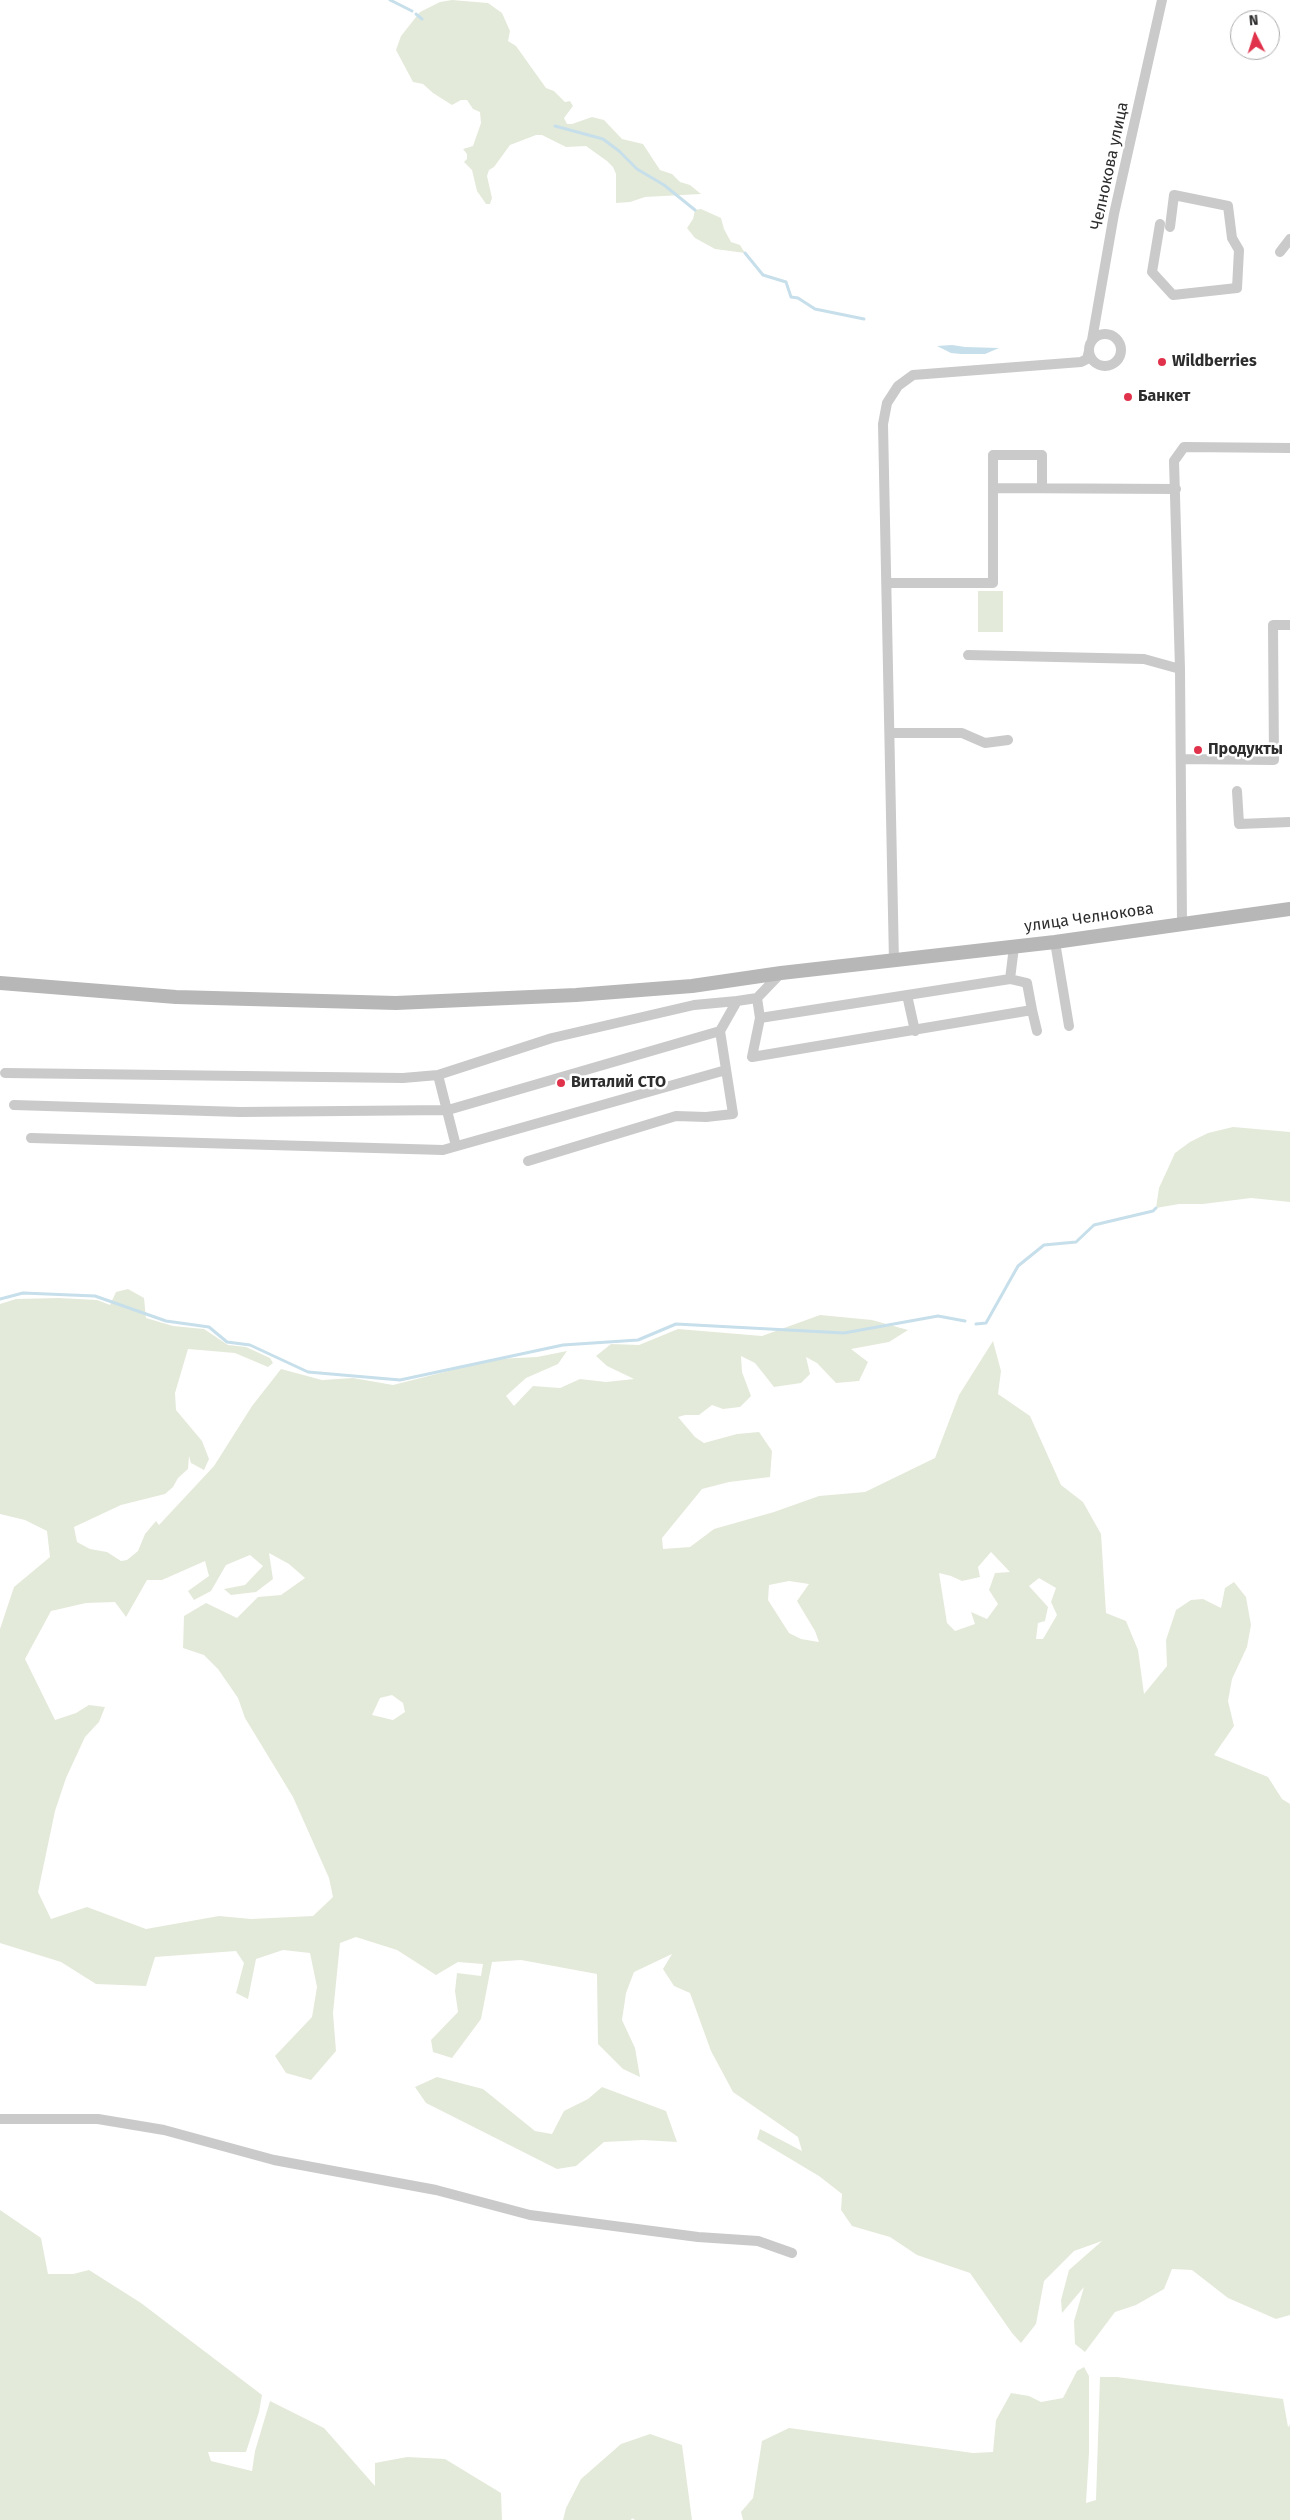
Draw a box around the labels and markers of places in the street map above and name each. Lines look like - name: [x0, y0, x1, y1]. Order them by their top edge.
- place label: Wildberries: [1172, 352, 1257, 372]
- marker: Wildberries: [1156, 356, 1168, 368]
- place label: Банкет: [1138, 387, 1190, 407]
- marker: Банкет: [1122, 391, 1134, 403]
- place label: Продукты: [1208, 740, 1283, 760]
- marker: Продукты: [1192, 744, 1204, 756]
- place label: Виталий СТО: [571, 1073, 666, 1093]
- marker: Виталий СТО: [555, 1077, 567, 1089]

